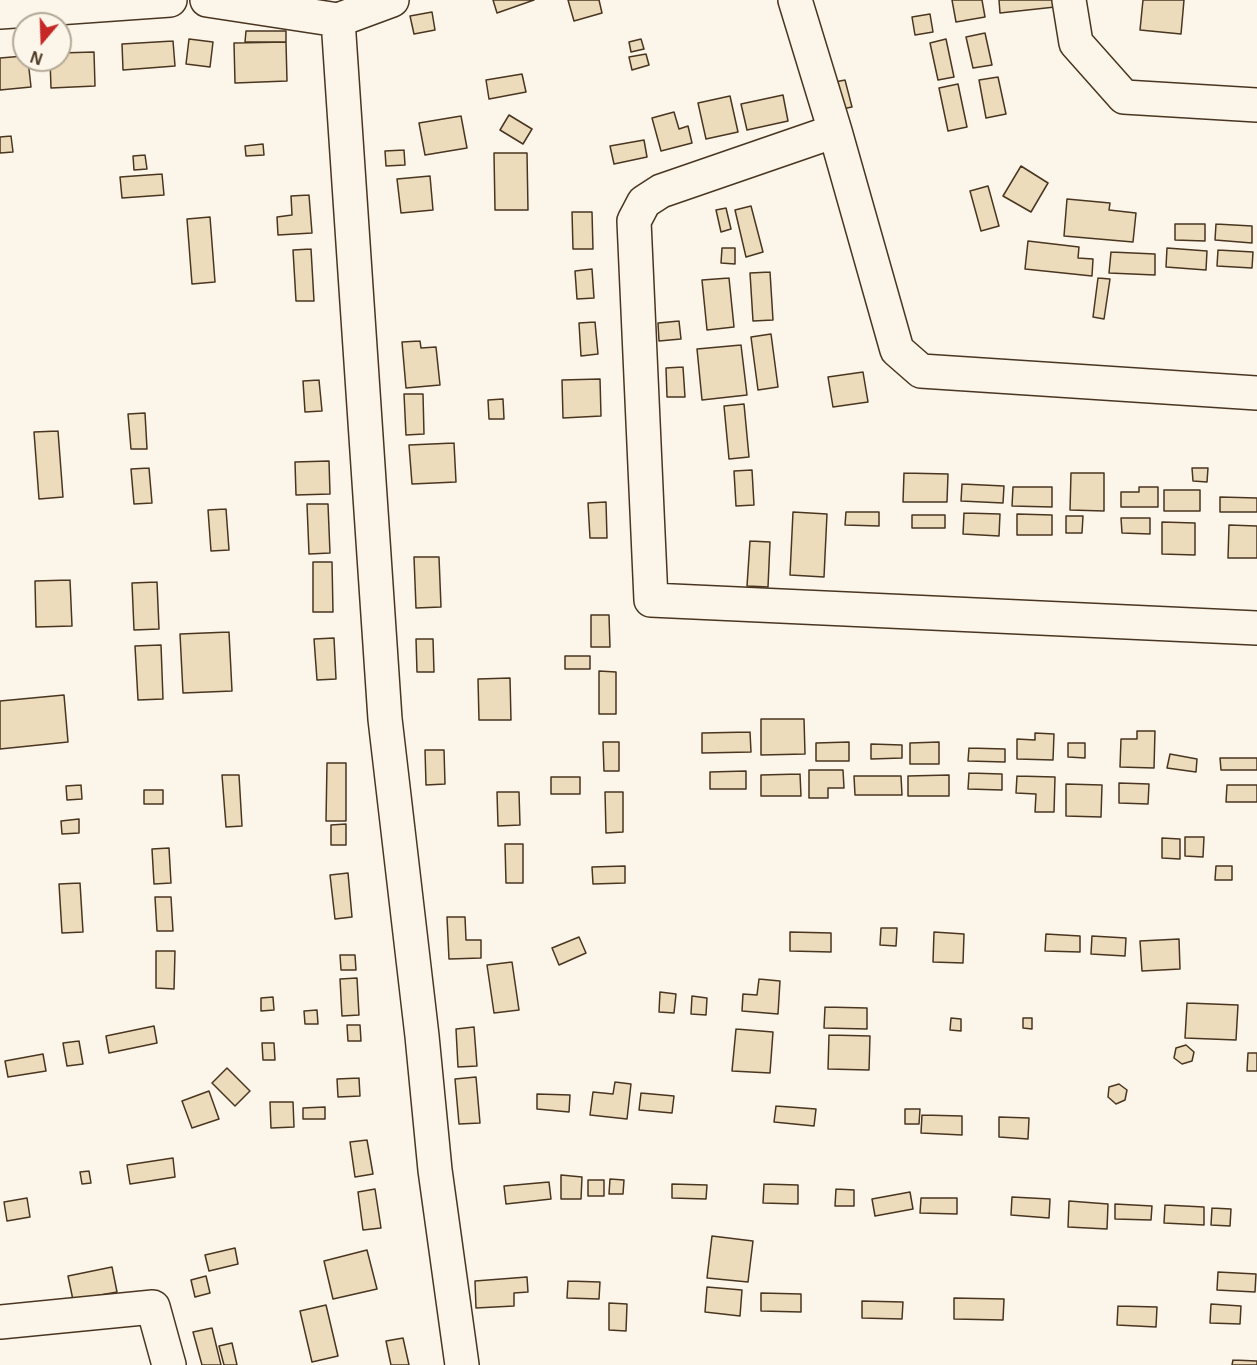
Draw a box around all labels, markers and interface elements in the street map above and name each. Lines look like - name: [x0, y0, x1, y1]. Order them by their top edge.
- north arrow: [12, 12, 72, 72]
- text: N: [28, 48, 45, 68]

